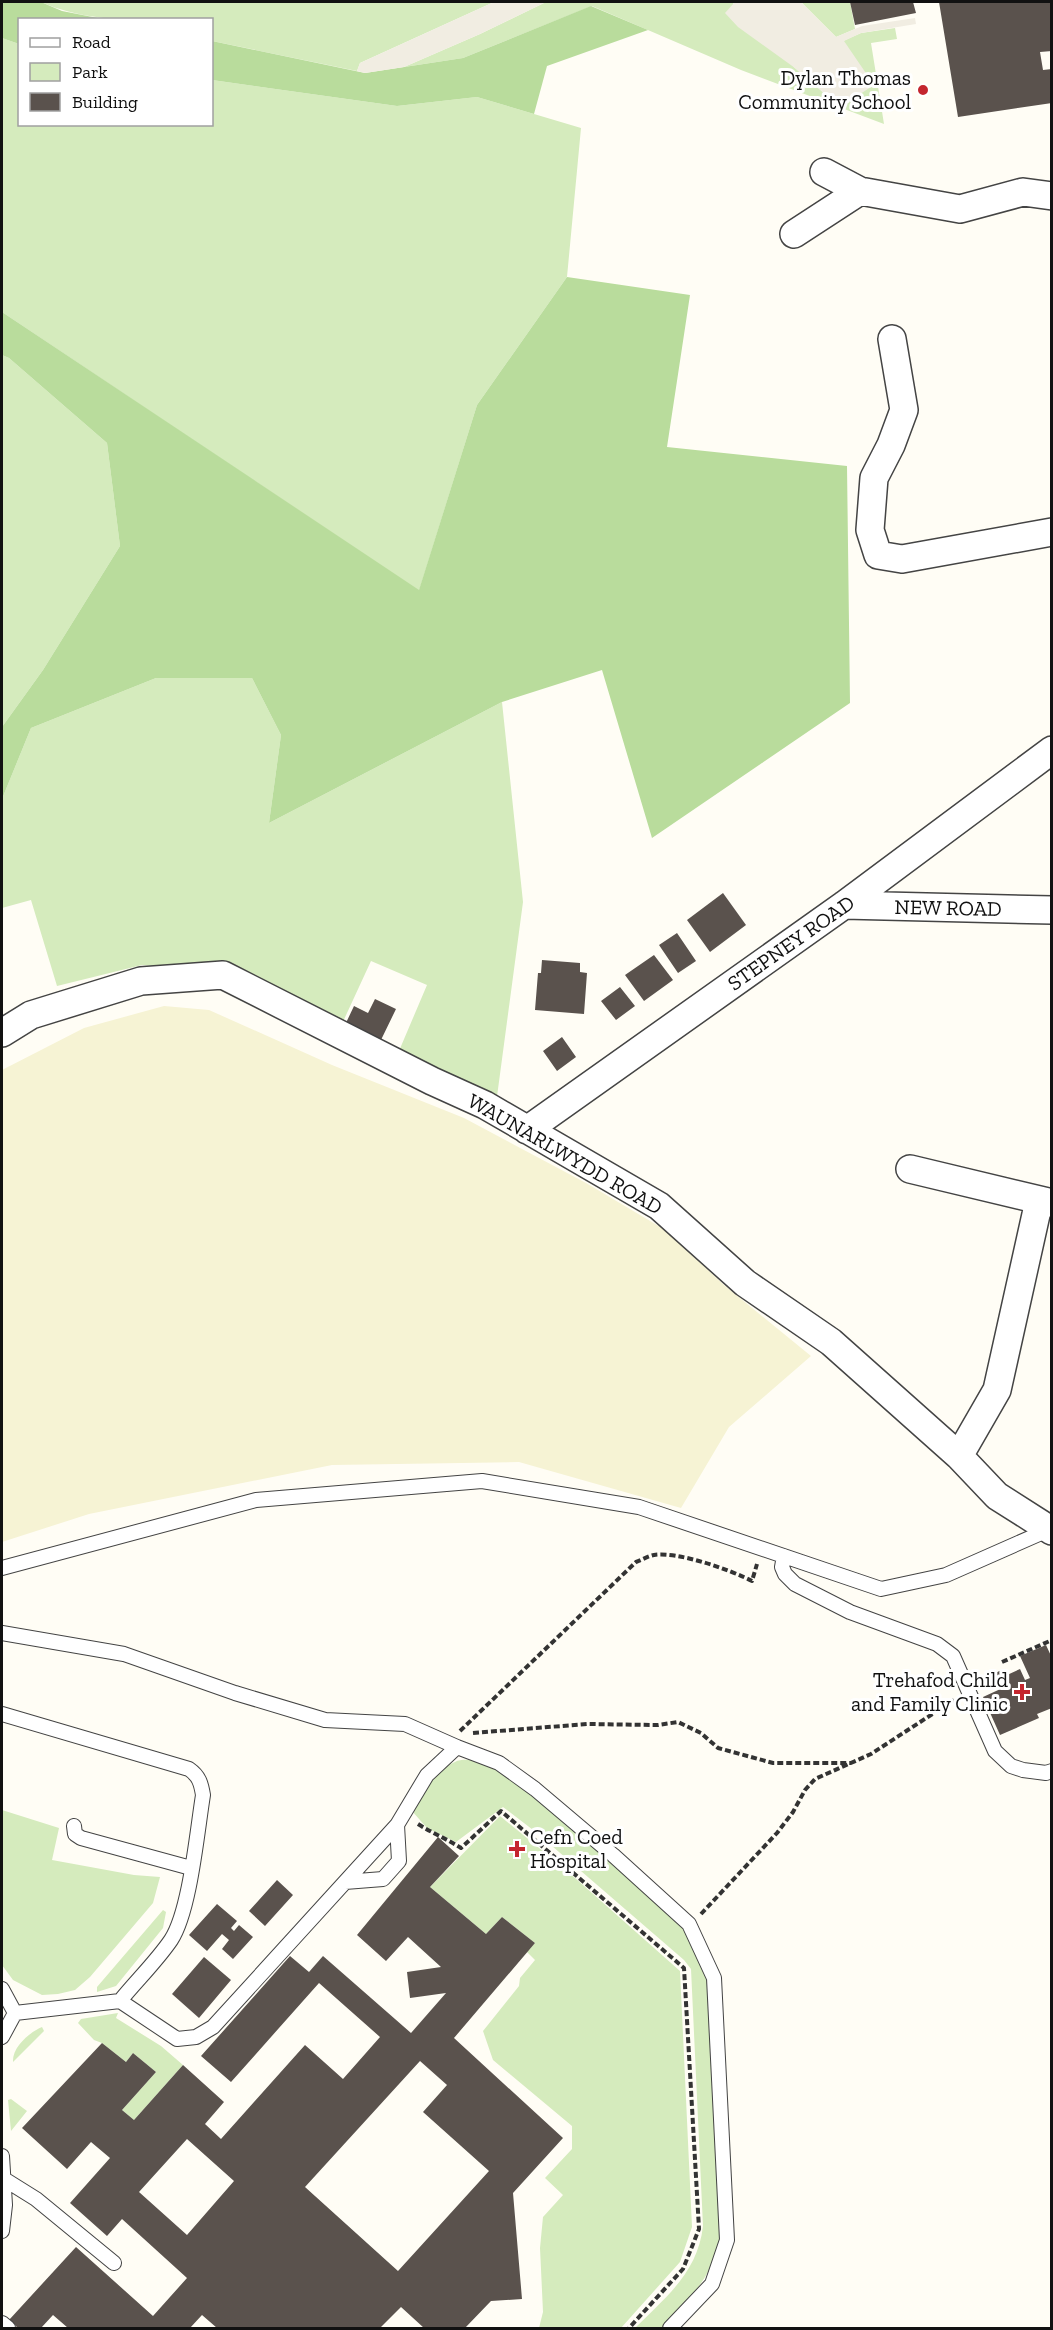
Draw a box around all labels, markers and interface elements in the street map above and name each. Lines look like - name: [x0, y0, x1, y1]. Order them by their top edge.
- legend: [18, 18, 213, 126]
- text: Road: [72, 31, 111, 53]
- text: Park: [72, 61, 108, 83]
- place label: Dylan Thomas Community School: [738, 65, 911, 114]
- marker: Dylan Thomas Community School: [916, 83, 930, 97]
- text: Building: [72, 91, 138, 113]
- street label: STEPNEY ROAD: [722, 890, 859, 996]
- street label: NEW ROAD: [894, 894, 1002, 921]
- street label: WAUNARLWYDD ROAD: [463, 1088, 667, 1220]
- place label: Trehafod Child and Family Clinic: [851, 1667, 1008, 1716]
- marker: Trehafod Child and Family Clinic: [1013, 1683, 1031, 1701]
- place label: Cefn Coed Hospital: [530, 1824, 623, 1873]
- marker: Cefn Coed Hospital: [508, 1840, 526, 1858]

